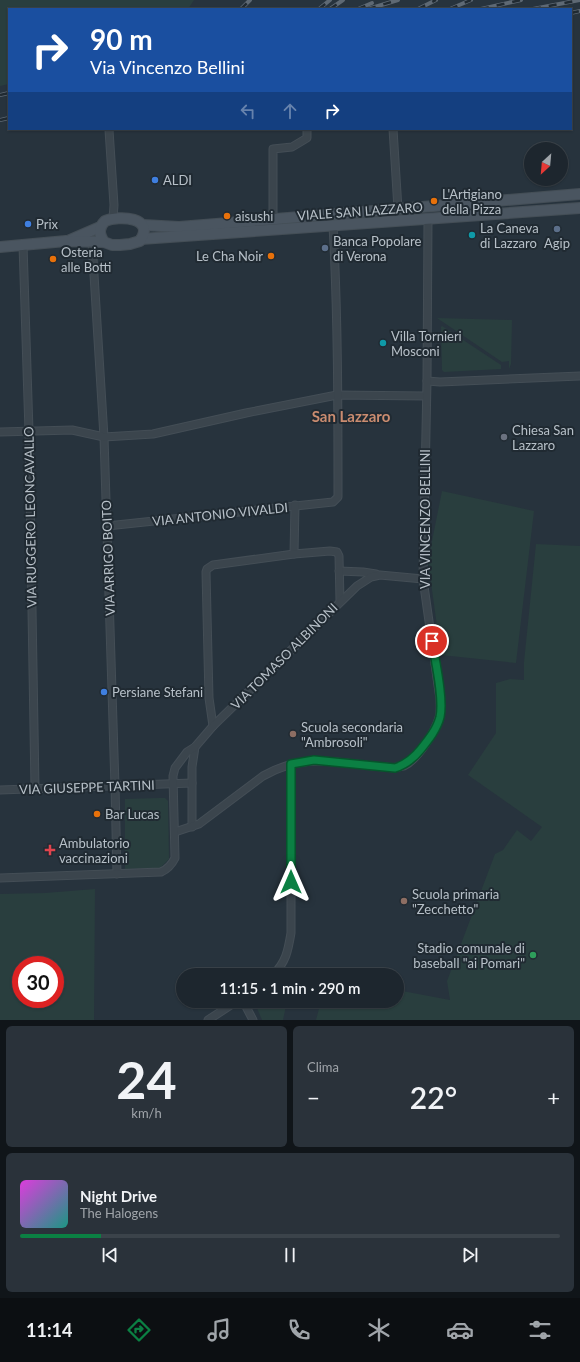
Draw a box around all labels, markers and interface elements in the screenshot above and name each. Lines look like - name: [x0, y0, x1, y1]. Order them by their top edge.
- text: 90 m: [90, 22, 153, 56]
- icon: right: [24, 24, 76, 76]
- text: Via Vincenzo Bellini: [90, 56, 245, 78]
- icon: left: [237, 100, 259, 122]
- icon: ahead: [279, 100, 301, 122]
- icon: right: [321, 100, 343, 122]
- north arrow: [524, 142, 568, 186]
- map controls: [524, 142, 568, 186]
- place label: ALDI: [163, 172, 192, 188]
- marker: ALDI: [150, 175, 160, 185]
- place label: L'Artigiano della Pizza: [442, 186, 502, 217]
- marker: L'Artigiano della Pizza: [429, 196, 439, 206]
- street label: VIALE SAN LAZZARO: [297, 199, 423, 223]
- place label: aisushi: [235, 208, 273, 224]
- marker: aisushi: [222, 211, 232, 221]
- place label: Prix: [36, 216, 59, 232]
- marker: Prix: [23, 219, 33, 229]
- place label: La Caneva di Lazzaro: [480, 220, 539, 251]
- marker: Agip: [552, 224, 562, 234]
- marker: La Caneva di Lazzaro: [467, 230, 477, 240]
- place label: Banca Popolare di Verona: [333, 233, 421, 264]
- place label: Agip: [544, 235, 570, 251]
- marker: Banca Popolare di Verona: [320, 243, 330, 253]
- place label: Osteria alle Botti: [61, 244, 111, 275]
- place label: Le Cha Noir: [196, 248, 263, 264]
- marker: Le Cha Noir: [266, 251, 276, 261]
- marker: Osteria alle Botti: [48, 254, 58, 264]
- place label: Villa Tornieri Mosconi: [391, 328, 462, 359]
- marker: Villa Tornieri Mosconi: [378, 338, 388, 348]
- district label: San Lazzaro: [312, 407, 391, 425]
- place label: Chiesa San Lazzaro: [512, 422, 574, 453]
- street label: VIA RUGGERO LEONCAVALLO: [20, 426, 40, 608]
- marker: Chiesa San Lazzaro: [499, 432, 509, 442]
- street label: VIA VINCENZO BELLINI: [417, 449, 433, 589]
- street label: VIA ANTONIO VIVALDI: [151, 499, 289, 529]
- street label: VIA ARRIGO BOITO: [98, 500, 118, 616]
- street label: VIA TOMASO ALBINONI: [227, 599, 341, 713]
- pin: [415, 624, 449, 658]
- icon: arrive: [421, 630, 443, 652]
- place label: Persiane Stefani: [112, 684, 203, 700]
- marker: Persiane Stefani: [99, 687, 109, 697]
- place label: Scuola secondaria "Ambrosoli": [301, 719, 403, 750]
- marker: Scuola secondaria "Ambrosoli": [288, 729, 298, 739]
- street label: VIA GIUSEPPE TARTINI: [19, 777, 155, 797]
- place label: Bar Lucas: [105, 806, 160, 822]
- marker: Bar Lucas: [92, 809, 102, 819]
- place label: Ambulatorio vaccinazioni: [59, 835, 130, 866]
- marker: Ambulatorio vaccinazioni: [44, 844, 56, 856]
- position arrow: [270, 861, 312, 903]
- place label: Scuola primaria "Zecchetto": [412, 886, 499, 917]
- marker: Scuola primaria "Zecchetto": [399, 896, 409, 906]
- place label: Stadio comunale di baseball "ai Pomari": [413, 940, 525, 971]
- marker: Stadio comunale di baseball "ai Pomari": [528, 950, 538, 960]
- speed limit sign: 30: [12, 956, 64, 1008]
- text: 11:15 · 1 min · 290 m: [220, 979, 360, 997]
- text: 24: [116, 1048, 177, 1110]
- text: Clima: [307, 1059, 339, 1075]
- text: 22°: [410, 1079, 457, 1115]
- text: −: [307, 1084, 320, 1111]
- text: +: [547, 1084, 560, 1111]
- text: km/h: [131, 1105, 162, 1121]
- text: Night Drive: [80, 1187, 157, 1205]
- text: The Halogens: [80, 1205, 158, 1221]
- icon: previous: [99, 1244, 121, 1266]
- icon: pause: [279, 1244, 301, 1266]
- icon: next: [459, 1244, 481, 1266]
- icon: directions: [125, 1316, 153, 1344]
- icon: music: [205, 1316, 233, 1344]
- icon: phone: [285, 1316, 313, 1344]
- icon: climate: [365, 1316, 393, 1344]
- icon: car: [446, 1316, 474, 1344]
- icon: filters: [526, 1316, 554, 1344]
- text: 11:14: [26, 1319, 73, 1341]

